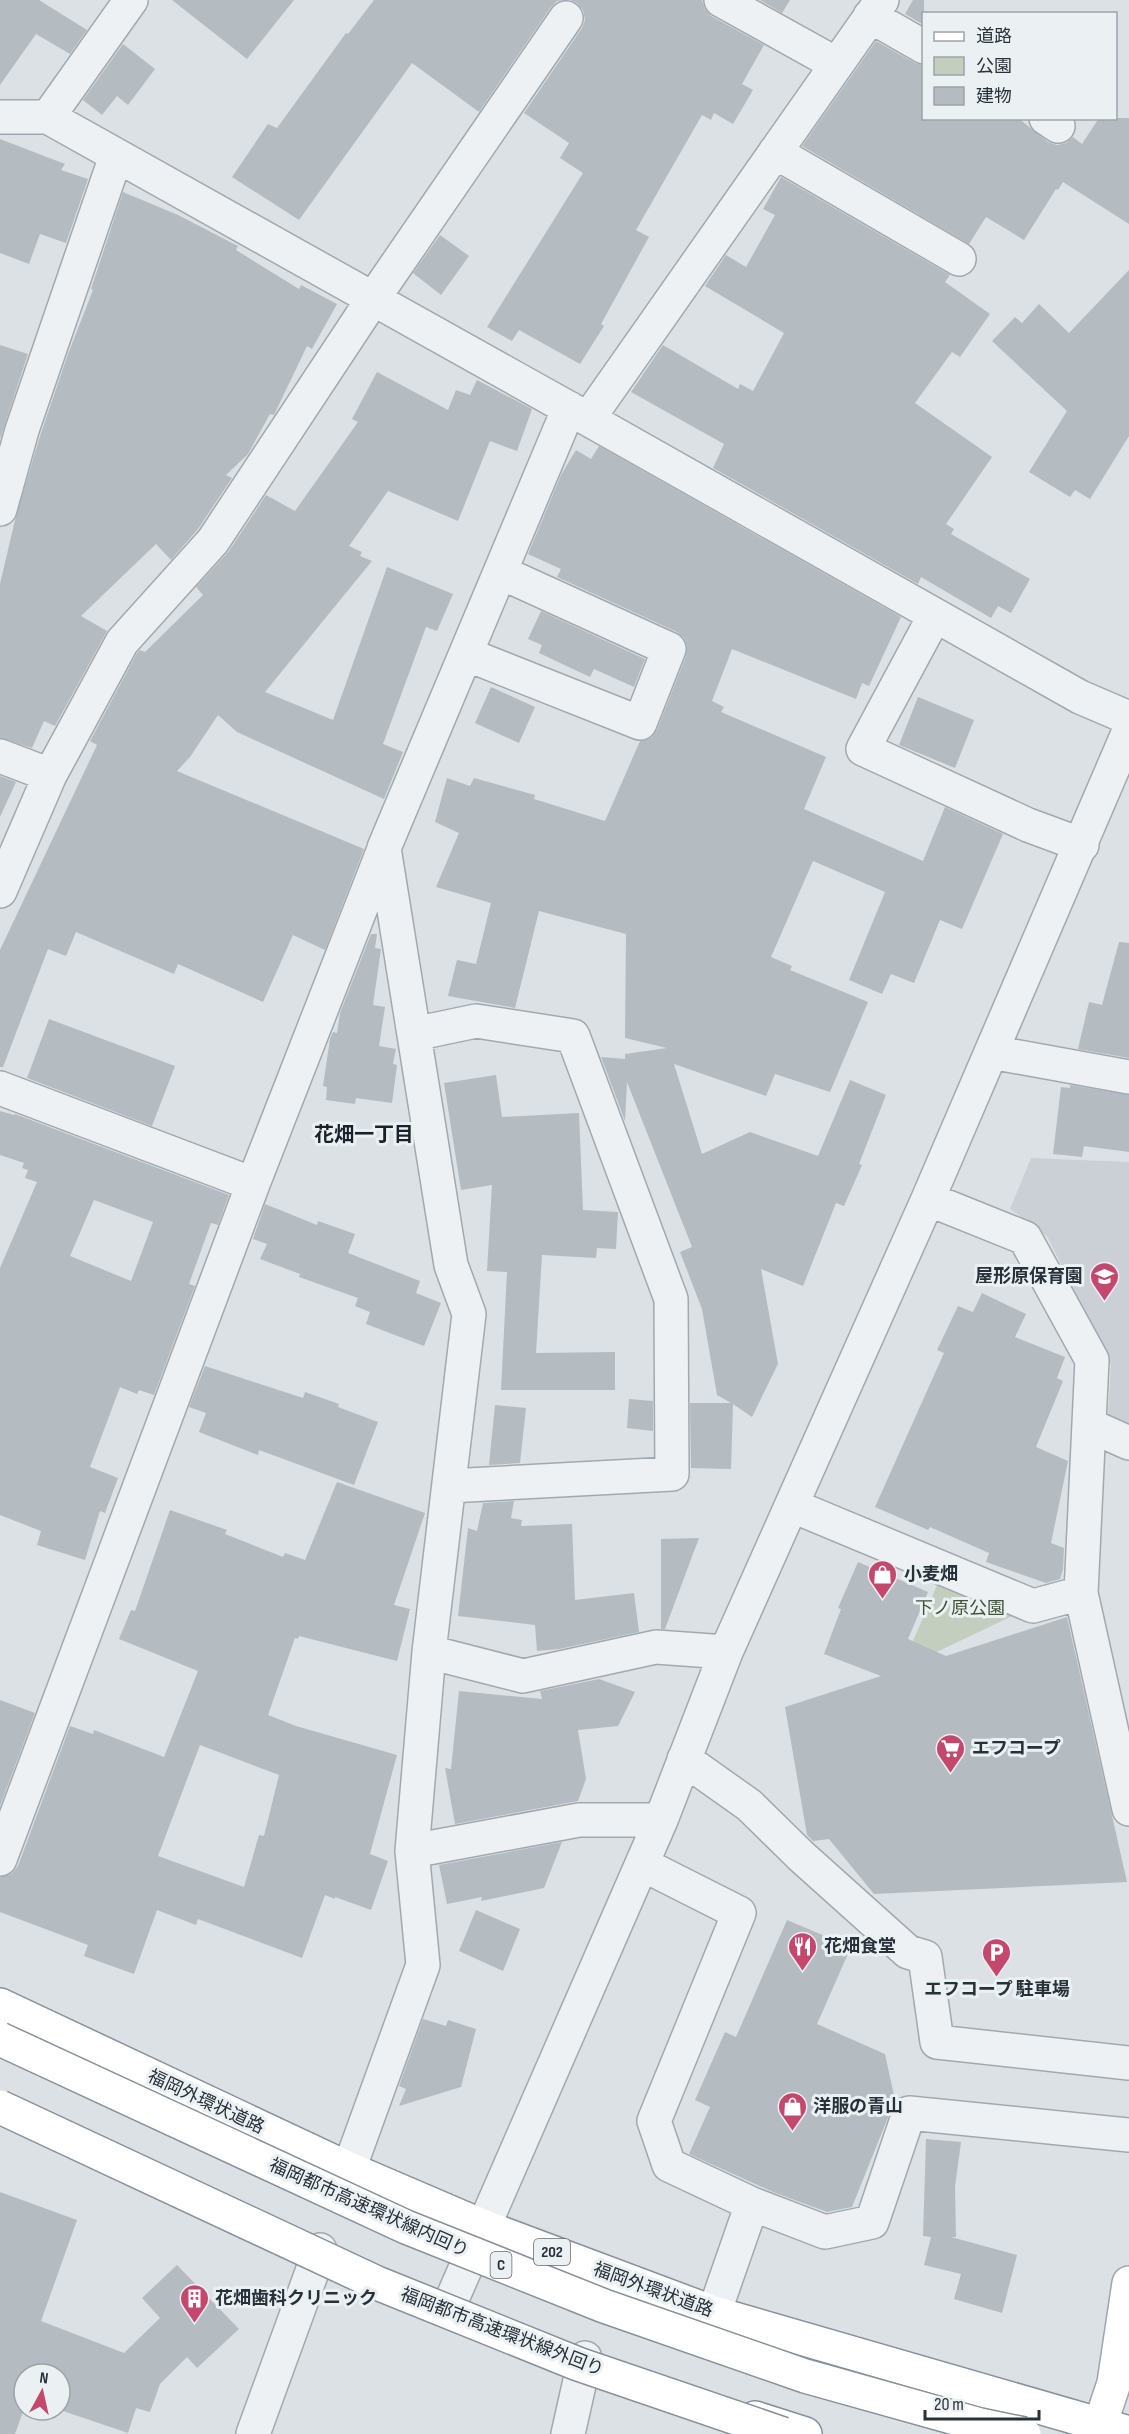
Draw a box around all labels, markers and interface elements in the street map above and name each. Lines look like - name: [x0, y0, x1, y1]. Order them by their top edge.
- legend: [922, 12, 1117, 120]
- text: 道路: [976, 26, 1012, 47]
- text: 公園: [976, 56, 1012, 77]
- text: 建物: [976, 86, 1012, 107]
- district label: 花畑一丁目: [314, 1123, 414, 1147]
- school or university icon: 屋形原保育園: [1088, 1260, 1120, 1302]
- place label: 屋形原保育園: [975, 1266, 1083, 1287]
- shop icon: 小麦畑: [867, 1558, 899, 1600]
- place label: 小麦畑: [904, 1564, 958, 1585]
- park label: 下ノ原公園: [915, 1598, 1005, 1619]
- supermarket icon: エフコープ: [935, 1732, 967, 1774]
- place label: エフコープ: [972, 1738, 1061, 1759]
- restaurant icon: 花畑食堂: [787, 1930, 819, 1972]
- place label: 花畑食堂: [824, 1936, 896, 1957]
- parking icon: エフコープ 駐車場: [981, 1936, 1013, 1978]
- place label: エフコープ 駐車場: [924, 1979, 1070, 2000]
- street label: 福岡外環状道路: [144, 2066, 268, 2138]
- shop icon: 洋服の青山: [776, 2090, 808, 2132]
- place label: 洋服の青山: [813, 2096, 903, 2117]
- street label: 福岡都市高速環状線内回り: [266, 2154, 472, 2262]
- road number: 202: [534, 2239, 570, 2265]
- road number: C: [490, 2252, 512, 2278]
- street label: 福岡外環状道路: [590, 2259, 716, 2321]
- building icon: 花畑歯科クリニック: [178, 2282, 210, 2324]
- street label: 福岡都市高速環状線外回り: [397, 2283, 607, 2381]
- place label: 花畑歯科クリニック: [215, 2288, 377, 2309]
- north arrow: [12, 2362, 72, 2422]
- text: N: [38, 2369, 49, 2389]
- scale bar: [925, 2383, 1039, 2421]
- text: 20 m: [934, 2394, 964, 2415]

